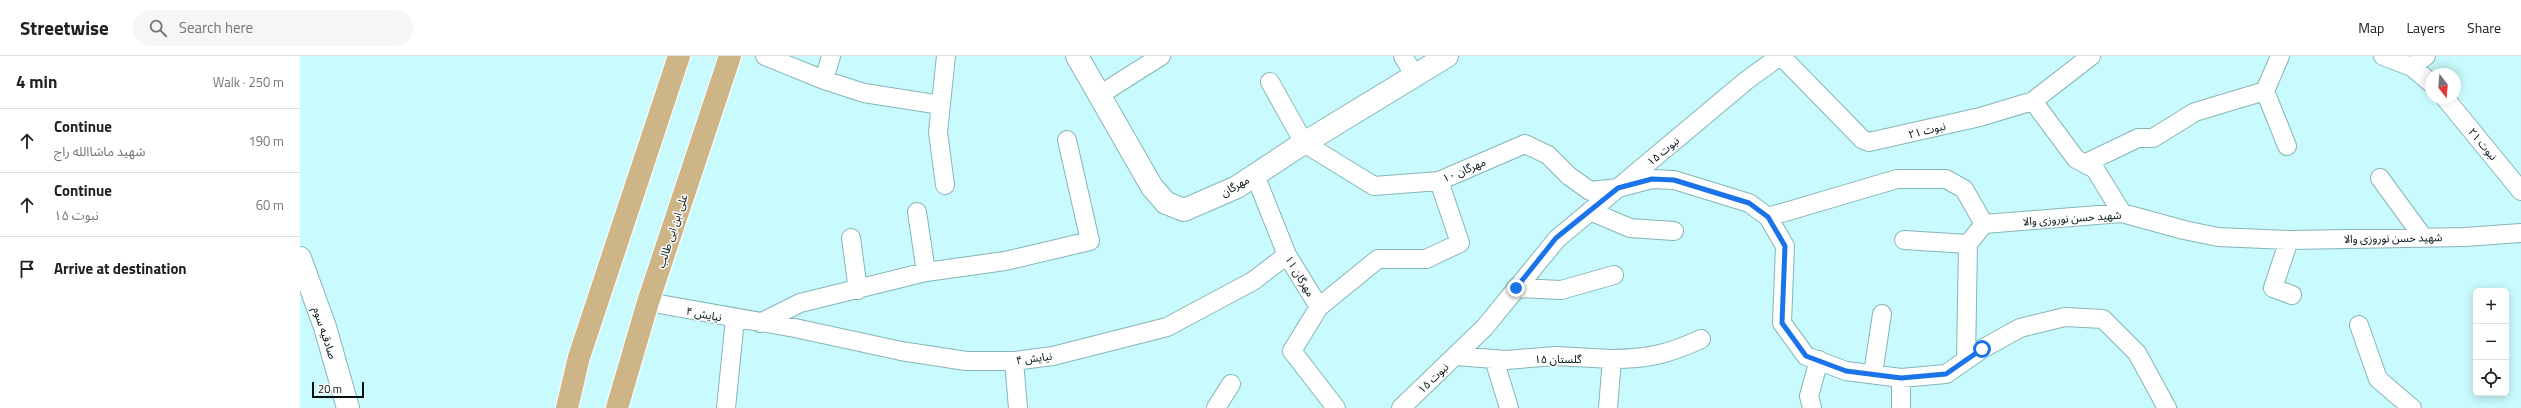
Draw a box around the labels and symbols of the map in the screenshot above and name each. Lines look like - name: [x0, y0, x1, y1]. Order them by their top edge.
- north arrow: [2425, 68, 2461, 104]
- street label: نبوت ۲۱: [1907, 118, 1947, 142]
- street label: نبوت ۲۱: [2465, 124, 2501, 164]
- street label: نبوت ۱۵: [1643, 133, 1683, 169]
- street label: مهرگان ۱۰: [1440, 154, 1488, 186]
- street label: مهرگان: [1218, 171, 1252, 200]
- street label: علی ابن ابی طالب: [652, 191, 692, 270]
- street label: شهید حسن نوروزی والا: [2022, 207, 2122, 229]
- street label: شهید حسن نوروزی والا: [2344, 229, 2443, 247]
- street label: مهرگان ۱۱: [1281, 252, 1319, 300]
- route end: [1507, 279, 1525, 297]
- street label: نیایش ۴: [685, 303, 723, 325]
- street label: صادقیه سوم: [309, 305, 341, 361]
- route start: [1973, 340, 1991, 358]
- street label: نیایش ۴: [1015, 348, 1053, 368]
- street label: گلستان ۱۵: [1534, 351, 1582, 367]
- street label: نبوت ۱۵: [1414, 359, 1452, 397]
- scale bar: [312, 380, 364, 399]

